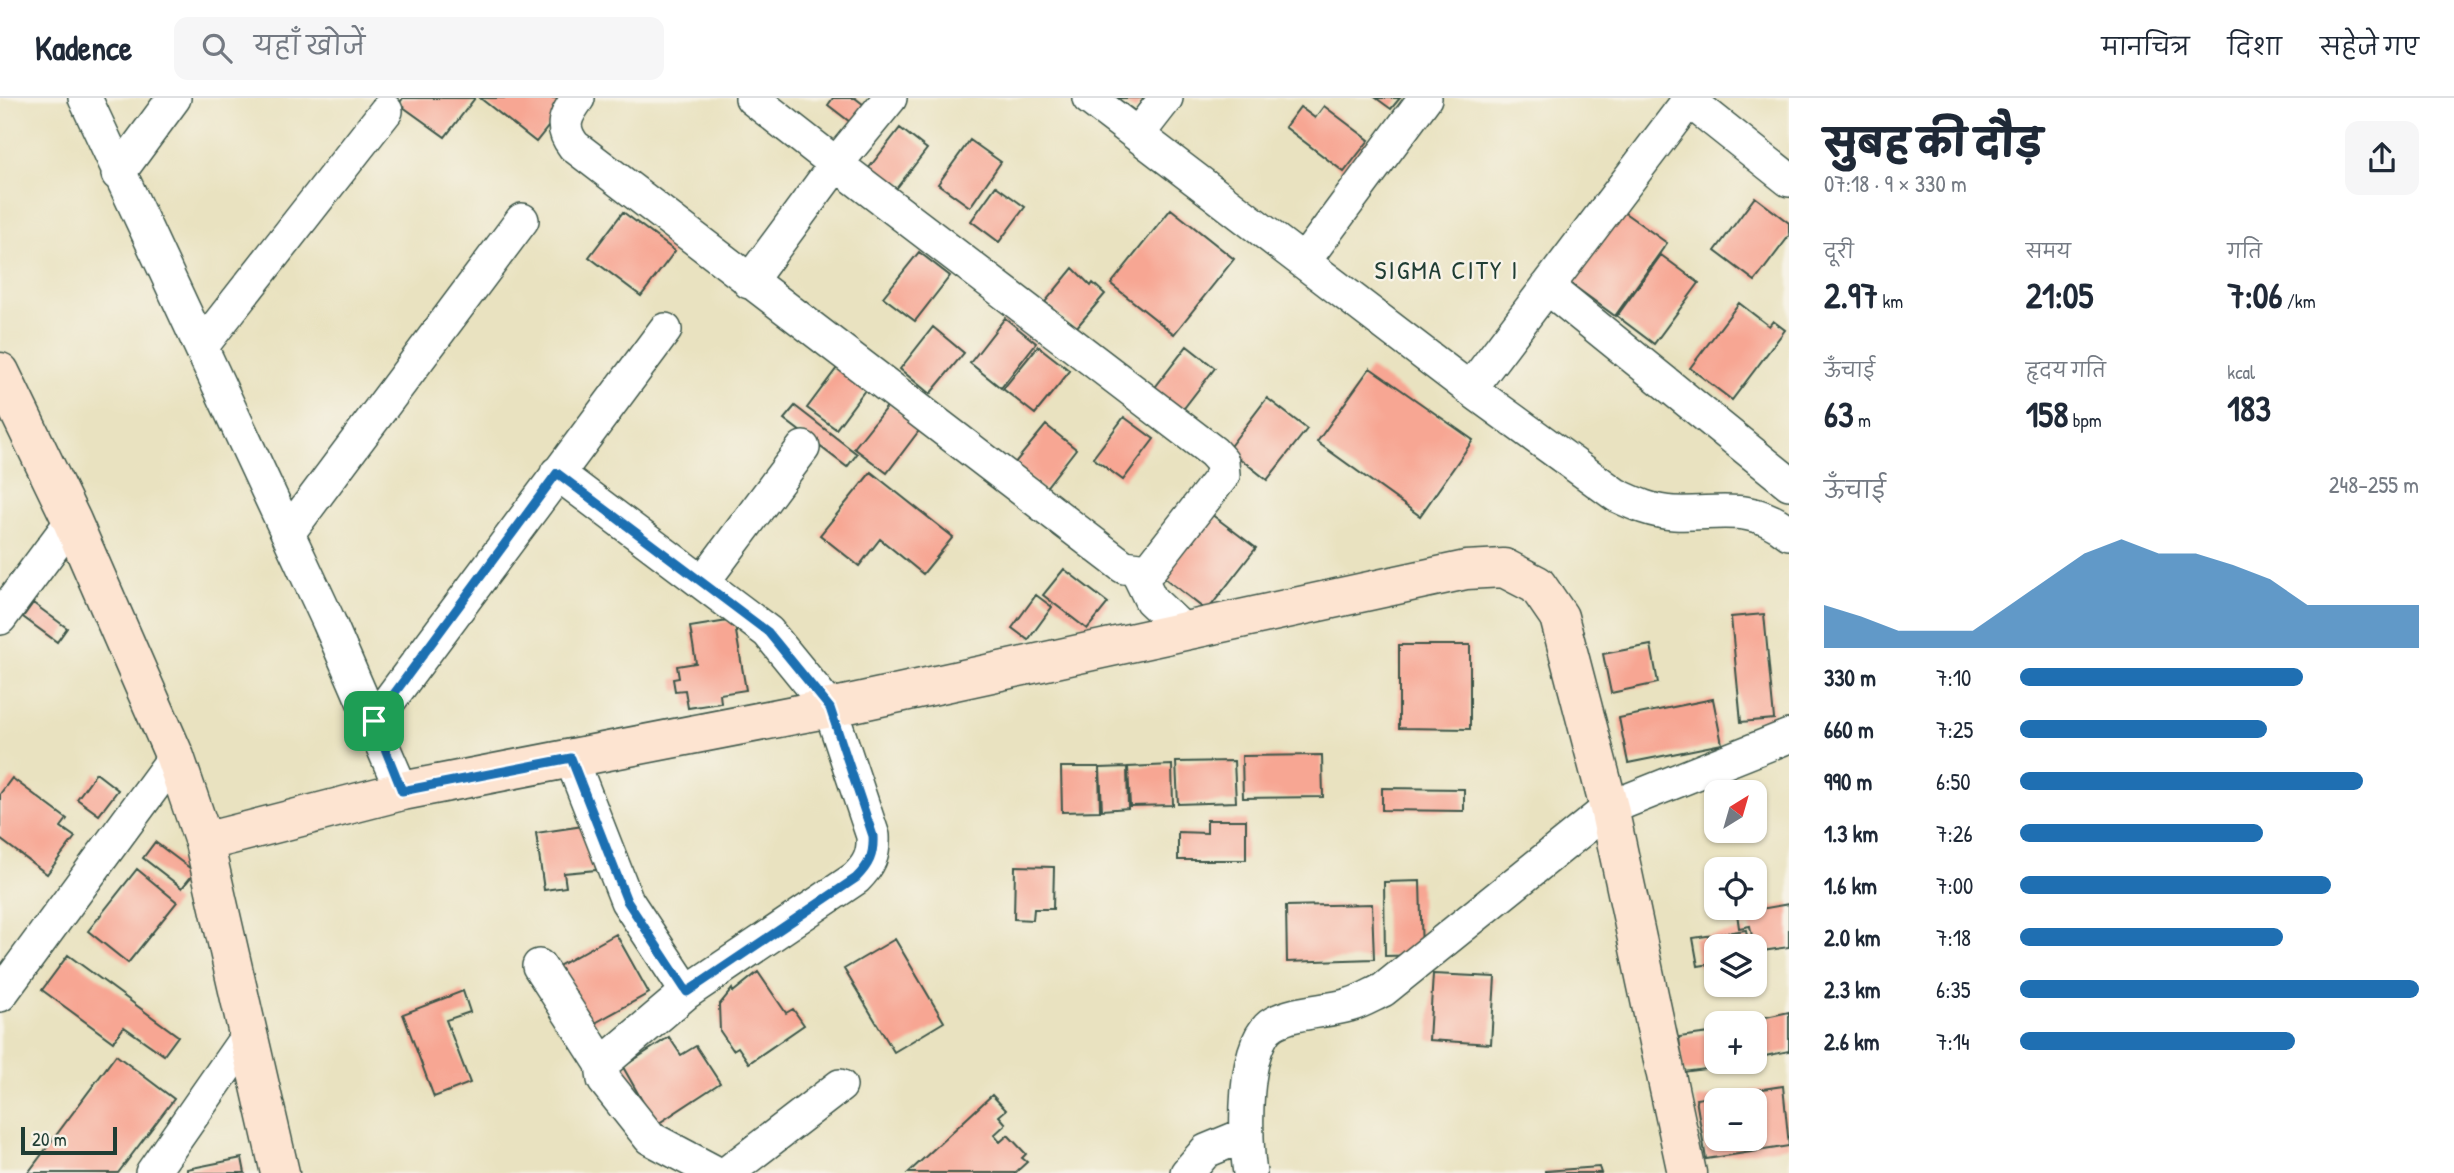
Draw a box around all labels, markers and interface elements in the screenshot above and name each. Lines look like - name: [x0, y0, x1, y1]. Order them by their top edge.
- search box: [174, 17, 664, 80]
- text: Kadence: [35, 26, 132, 70]
- text: यहाँ खोजें: [254, 28, 365, 63]
- icon: search: [198, 29, 236, 67]
- text: मानचित्र: [2101, 30, 2190, 62]
- text: दिशा: [2228, 30, 2282, 62]
- text: सहेजे गए: [2320, 30, 2419, 62]
- text: सुबह की दौड़: [1824, 116, 2042, 168]
- button: share: [2345, 121, 2419, 195]
- text: 07:18 · 9 × 330 m: [1824, 168, 1967, 199]
- text: दूरी: [1824, 238, 1854, 264]
- text: समय: [2026, 238, 2071, 264]
- text: गति: [2227, 238, 2262, 264]
- district label: SIGMA CITY I: [1375, 252, 1519, 287]
- text: 2.97: [1824, 272, 1878, 319]
- text: 21:05: [2026, 272, 2093, 319]
- text: 7:06: [2227, 272, 2282, 319]
- text: km: [1878, 288, 1903, 314]
- text: /km: [2282, 288, 2316, 314]
- text: ऊँचाई: [1824, 357, 1875, 383]
- text: हृदय गति: [2026, 357, 2106, 383]
- text: kcal: [2227, 359, 2255, 385]
- text: 183: [2227, 385, 2271, 432]
- text: 63: [1824, 391, 1854, 438]
- text: 158: [2026, 391, 2068, 438]
- text: m: [1854, 407, 1871, 433]
- text: bpm: [2068, 407, 2102, 433]
- text: 248–255 m: [2329, 469, 2419, 500]
- text: ऊँचाई: [1824, 474, 1886, 505]
- text: 330 m: [1824, 662, 1876, 693]
- text: 7:10: [1936, 662, 1971, 693]
- pin: [344, 691, 404, 751]
- icon: arrive: [355, 702, 393, 740]
- text: 660 m: [1824, 714, 1874, 745]
- text: 7:25: [1936, 714, 1973, 745]
- text: 990 m: [1824, 766, 1872, 797]
- text: 6:50: [1936, 766, 1971, 797]
- north arrow: [1704, 780, 1768, 844]
- map controls: [1704, 780, 1767, 1151]
- text: 1.3 km: [1824, 818, 1878, 849]
- text: 7:26: [1936, 818, 1973, 849]
- button: locate: [1704, 857, 1767, 920]
- text: 1.6 km: [1824, 870, 1877, 901]
- text: 7:00: [1936, 870, 1973, 901]
- text: 2.0 km: [1824, 922, 1880, 953]
- text: 7:18: [1936, 922, 1971, 953]
- button: layers: [1704, 934, 1767, 997]
- text: 2.3 km: [1824, 974, 1880, 1005]
- text: 6:35: [1936, 974, 1971, 1005]
- button: +: [1704, 1011, 1767, 1074]
- text: 2.6 km: [1824, 1026, 1879, 1057]
- text: 7:14: [1936, 1026, 1970, 1057]
- button: −: [1704, 1088, 1767, 1151]
- scale bar: [21, 1124, 117, 1156]
- text: 20 m: [32, 1126, 67, 1152]

